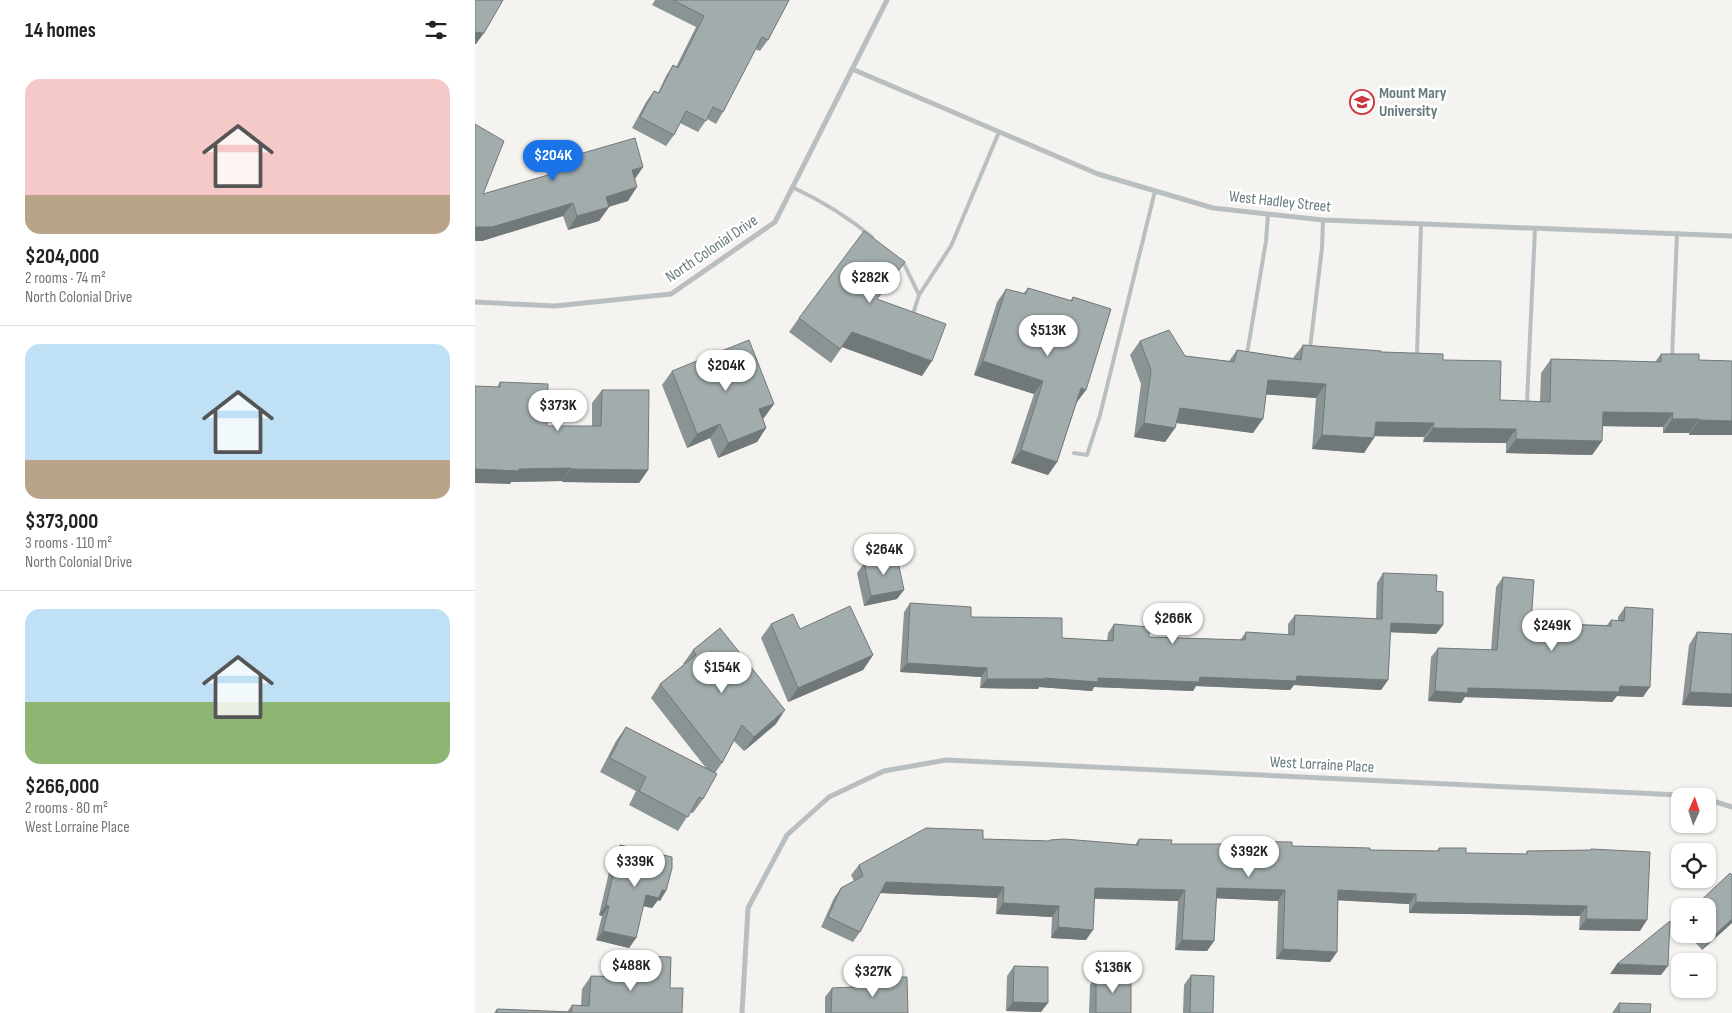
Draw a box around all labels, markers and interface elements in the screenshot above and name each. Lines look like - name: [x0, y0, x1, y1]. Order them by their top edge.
- icon: filters: [422, 16, 450, 44]
- text: 14 homes: [25, 18, 96, 43]
- place label: Mount Mary University: [1379, 84, 1447, 121]
- school or university icon: Mount Mary University: [1349, 89, 1375, 115]
- icon: home: [193, 111, 283, 201]
- pin: $204K: [518, 140, 588, 182]
- text: $204K: [534, 146, 572, 165]
- street label: West Hadley Street: [1228, 187, 1332, 217]
- street label: North Colonial Drive: [662, 211, 762, 287]
- text: $204,000: [25, 244, 99, 269]
- pin: $282K: [835, 262, 905, 304]
- text: $282K: [851, 268, 889, 287]
- text: 2 rooms · 74 m²: [25, 269, 106, 288]
- text: North Colonial Drive: [25, 288, 132, 307]
- pin: $513K: [1013, 314, 1083, 357]
- text: $513K: [1030, 321, 1066, 340]
- pin: $204K: [691, 350, 761, 392]
- text: $204K: [707, 356, 745, 375]
- icon: home: [193, 377, 283, 467]
- pin: $373K: [523, 390, 593, 432]
- text: $373K: [539, 396, 577, 415]
- text: $373,000: [25, 509, 98, 534]
- text: 3 rooms · 110 m²: [25, 534, 112, 553]
- pin: $264K: [849, 534, 919, 576]
- text: $264K: [865, 540, 903, 559]
- text: North Colonial Drive: [25, 553, 132, 572]
- pin: $266K: [1138, 602, 1208, 645]
- text: $266K: [1154, 609, 1192, 628]
- pin: $249K: [1517, 610, 1587, 652]
- text: $249K: [1533, 616, 1571, 635]
- icon: home: [193, 642, 283, 732]
- pin: $154K: [687, 652, 757, 694]
- text: $154K: [704, 658, 740, 677]
- street label: West Lorraine Place: [1269, 753, 1375, 777]
- text: $266,000: [25, 774, 99, 799]
- north arrow: [1671, 788, 1716, 832]
- map controls: [1671, 788, 1716, 998]
- text: 2 rooms · 80 m²: [25, 799, 108, 818]
- text: West Lorraine Place: [25, 818, 130, 837]
- pin: $392K: [1214, 836, 1284, 878]
- text: $392K: [1230, 842, 1268, 861]
- button: locate: [1671, 843, 1716, 888]
- pin: $339K: [600, 846, 670, 888]
- text: $339K: [616, 852, 654, 871]
- button: +: [1671, 898, 1716, 943]
- pin: $488K: [596, 950, 666, 992]
- pin: $136K: [1078, 952, 1148, 994]
- button: −: [1671, 953, 1716, 998]
- text: $488K: [612, 956, 650, 975]
- pin: $327K: [838, 956, 908, 998]
- text: $136K: [1094, 958, 1132, 977]
- text: $327K: [854, 962, 892, 981]

